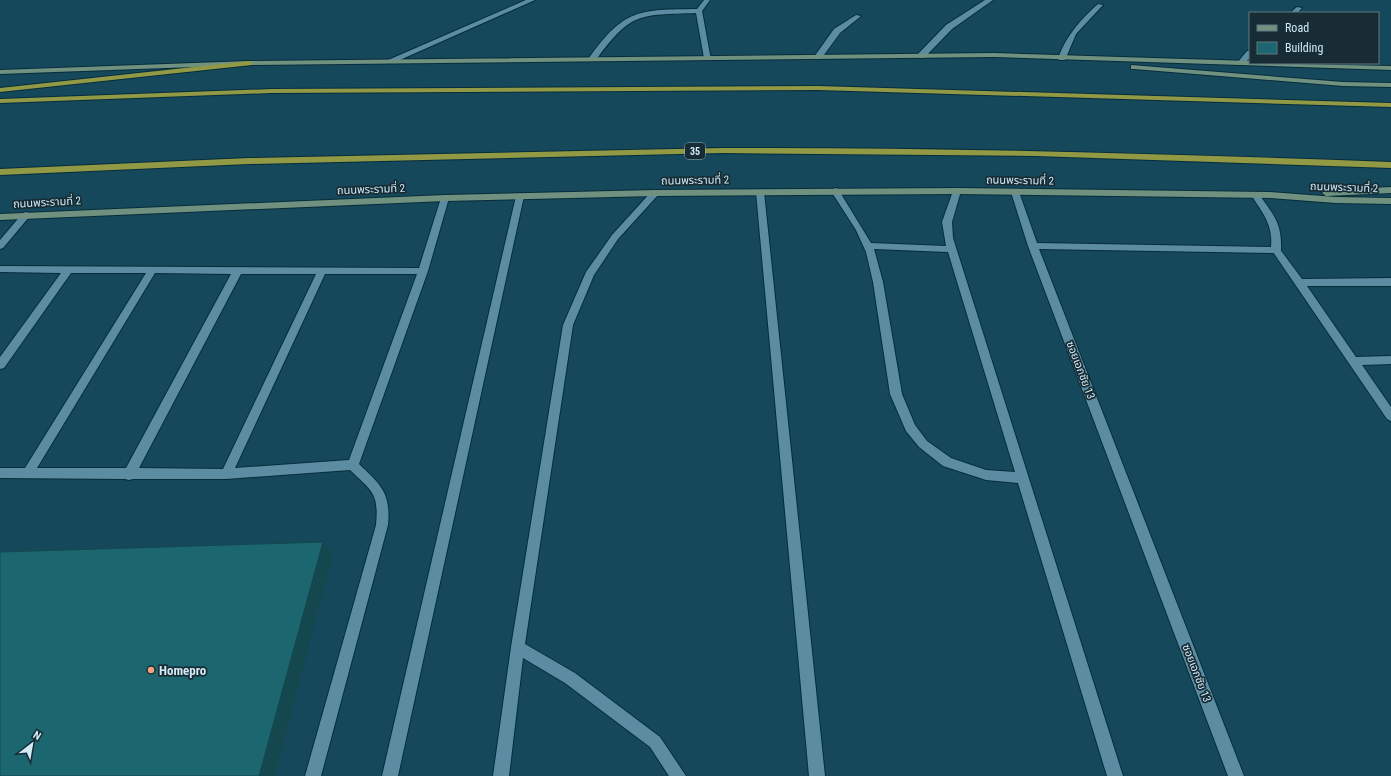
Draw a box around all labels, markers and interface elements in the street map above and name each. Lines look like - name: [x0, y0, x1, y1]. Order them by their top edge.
- legend: [1249, 12, 1379, 64]
- text: Road: [1285, 21, 1309, 35]
- text: Building: [1285, 41, 1323, 55]
- road number: 35: [685, 143, 705, 159]
- street label: ถนนพระรามที่ 2: [661, 171, 729, 188]
- street label: ถนนพระรามที่ 2: [986, 171, 1054, 188]
- street label: ถนนพระรามที่ 2: [1310, 178, 1378, 195]
- street label: ถนนพระรามที่ 2: [337, 180, 405, 197]
- street label: ถนนพระรามที่ 2: [13, 192, 81, 211]
- street label: ซอยเอกชัย 13: [1064, 339, 1098, 401]
- street label: ซอยเอกชัย 13: [1180, 642, 1214, 704]
- place label: Homepro: [159, 663, 207, 678]
- marker: Homepro: [146, 665, 156, 675]
- north arrow: [12, 724, 52, 764]
- text: N: [31, 729, 43, 743]

